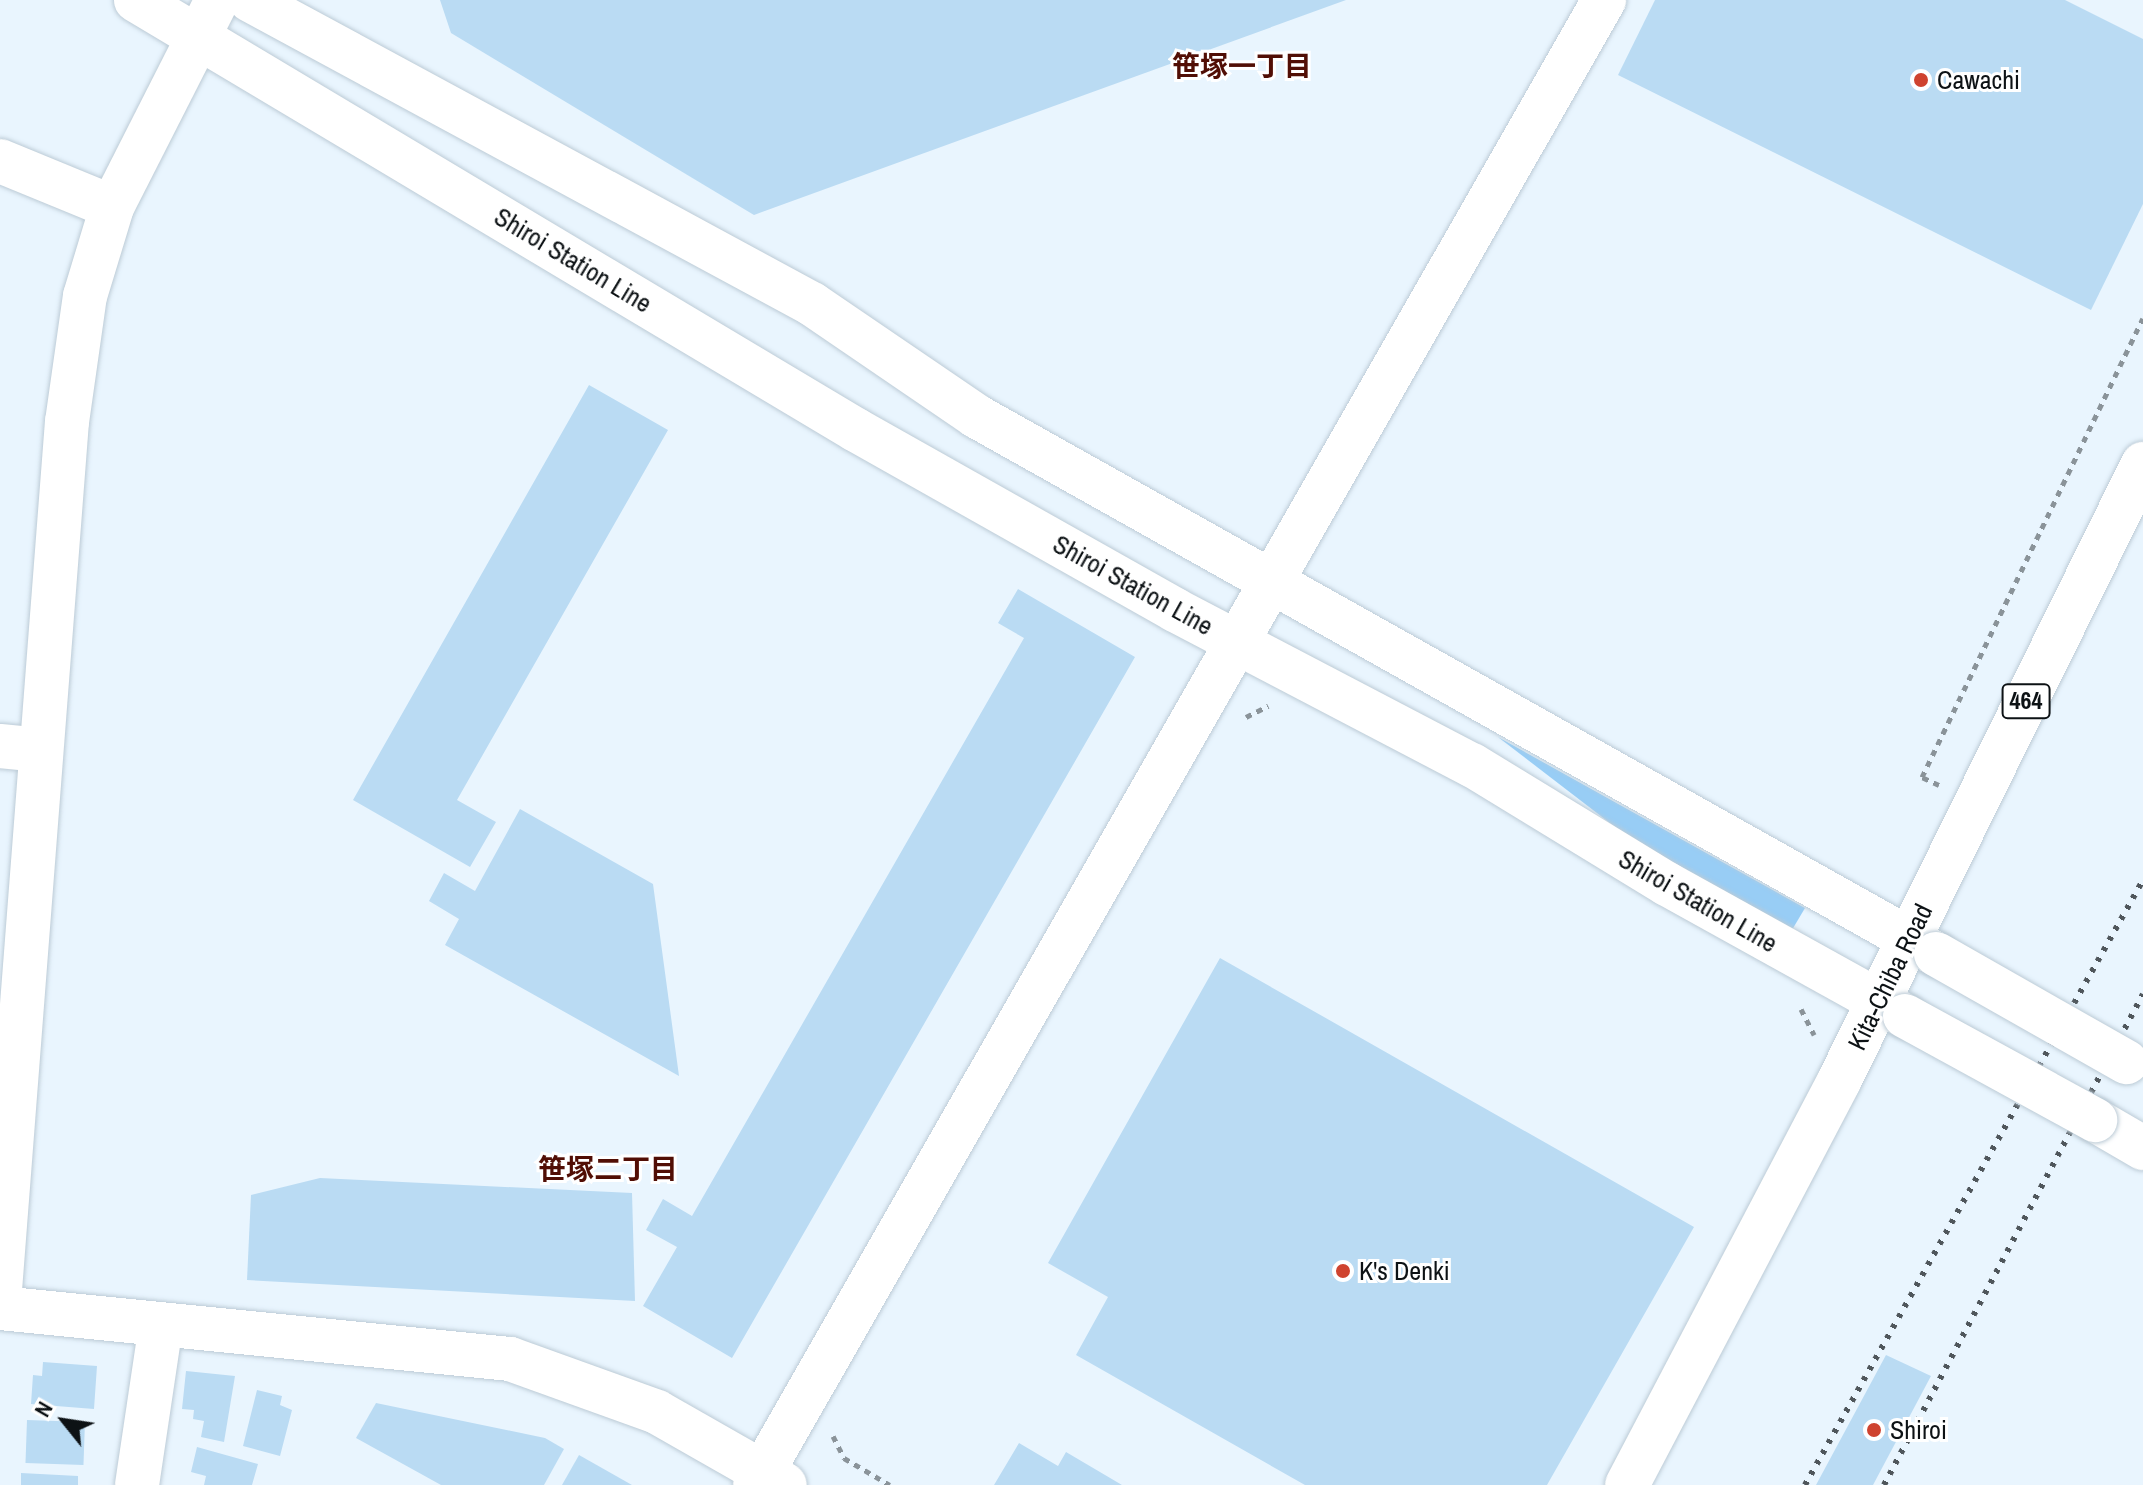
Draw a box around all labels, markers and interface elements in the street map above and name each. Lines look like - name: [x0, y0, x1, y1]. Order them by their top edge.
- district label: 笹塚一丁目: [1172, 49, 1312, 83]
- place label: Cawachi: [1937, 64, 2020, 96]
- marker: Cawachi: [1912, 71, 1930, 89]
- street label: Shiroi Station Line: [489, 201, 657, 319]
- street label: Shiroi Station Line: [1048, 528, 1218, 642]
- road number: 464: [2000, 681, 2052, 721]
- street label: Shiroi Station Line: [1613, 843, 1783, 959]
- street label: Kita-Chiba Road: [1841, 899, 1939, 1055]
- district label: 笹塚二丁目: [538, 1152, 678, 1186]
- place label: K's Denki: [1359, 1255, 1450, 1287]
- marker: K's Denki: [1334, 1262, 1352, 1280]
- north arrow: [24, 1381, 104, 1461]
- text: N: [27, 1396, 59, 1422]
- place label: Shiroi: [1890, 1414, 1947, 1446]
- marker: Shiroi: [1865, 1421, 1883, 1439]

